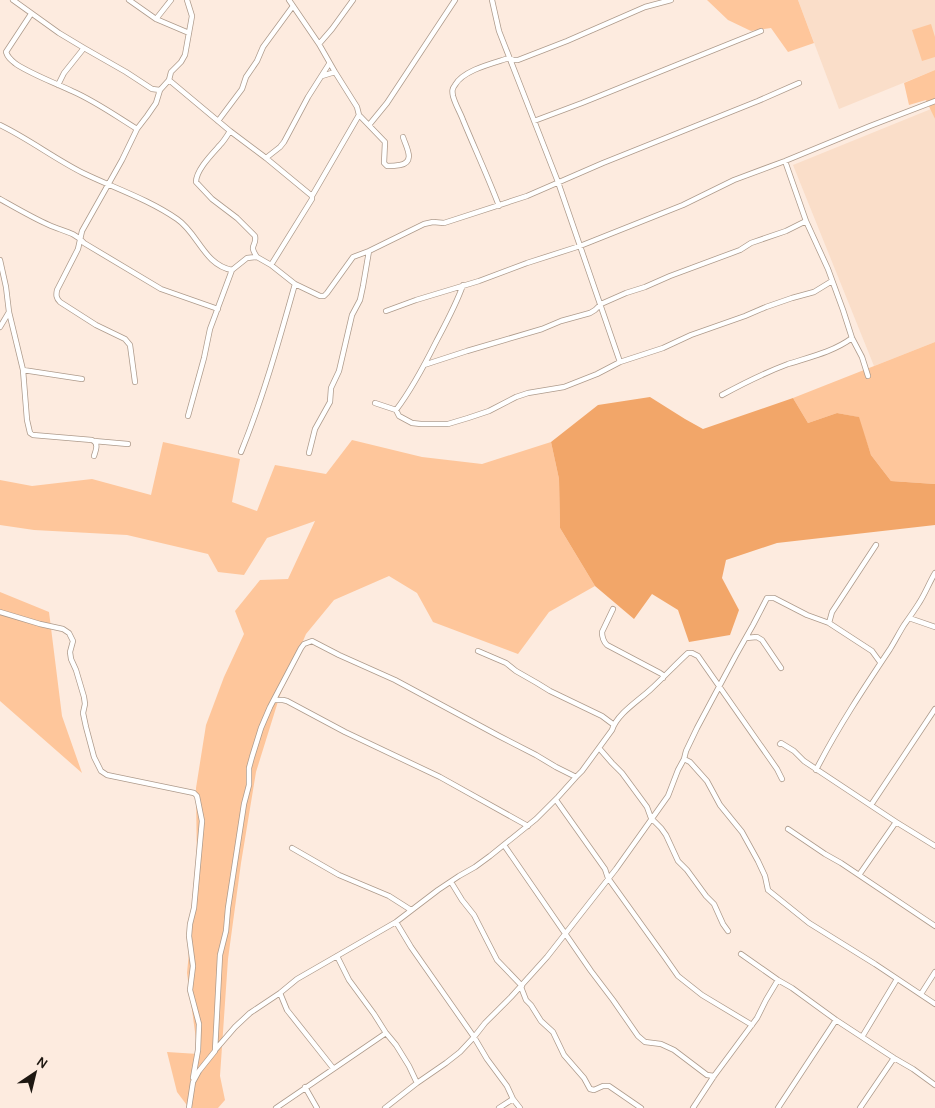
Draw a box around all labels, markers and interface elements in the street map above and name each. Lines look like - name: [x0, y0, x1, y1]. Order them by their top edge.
- north arrow: [10, 1048, 60, 1098]
- text: N: [33, 1053, 51, 1073]

